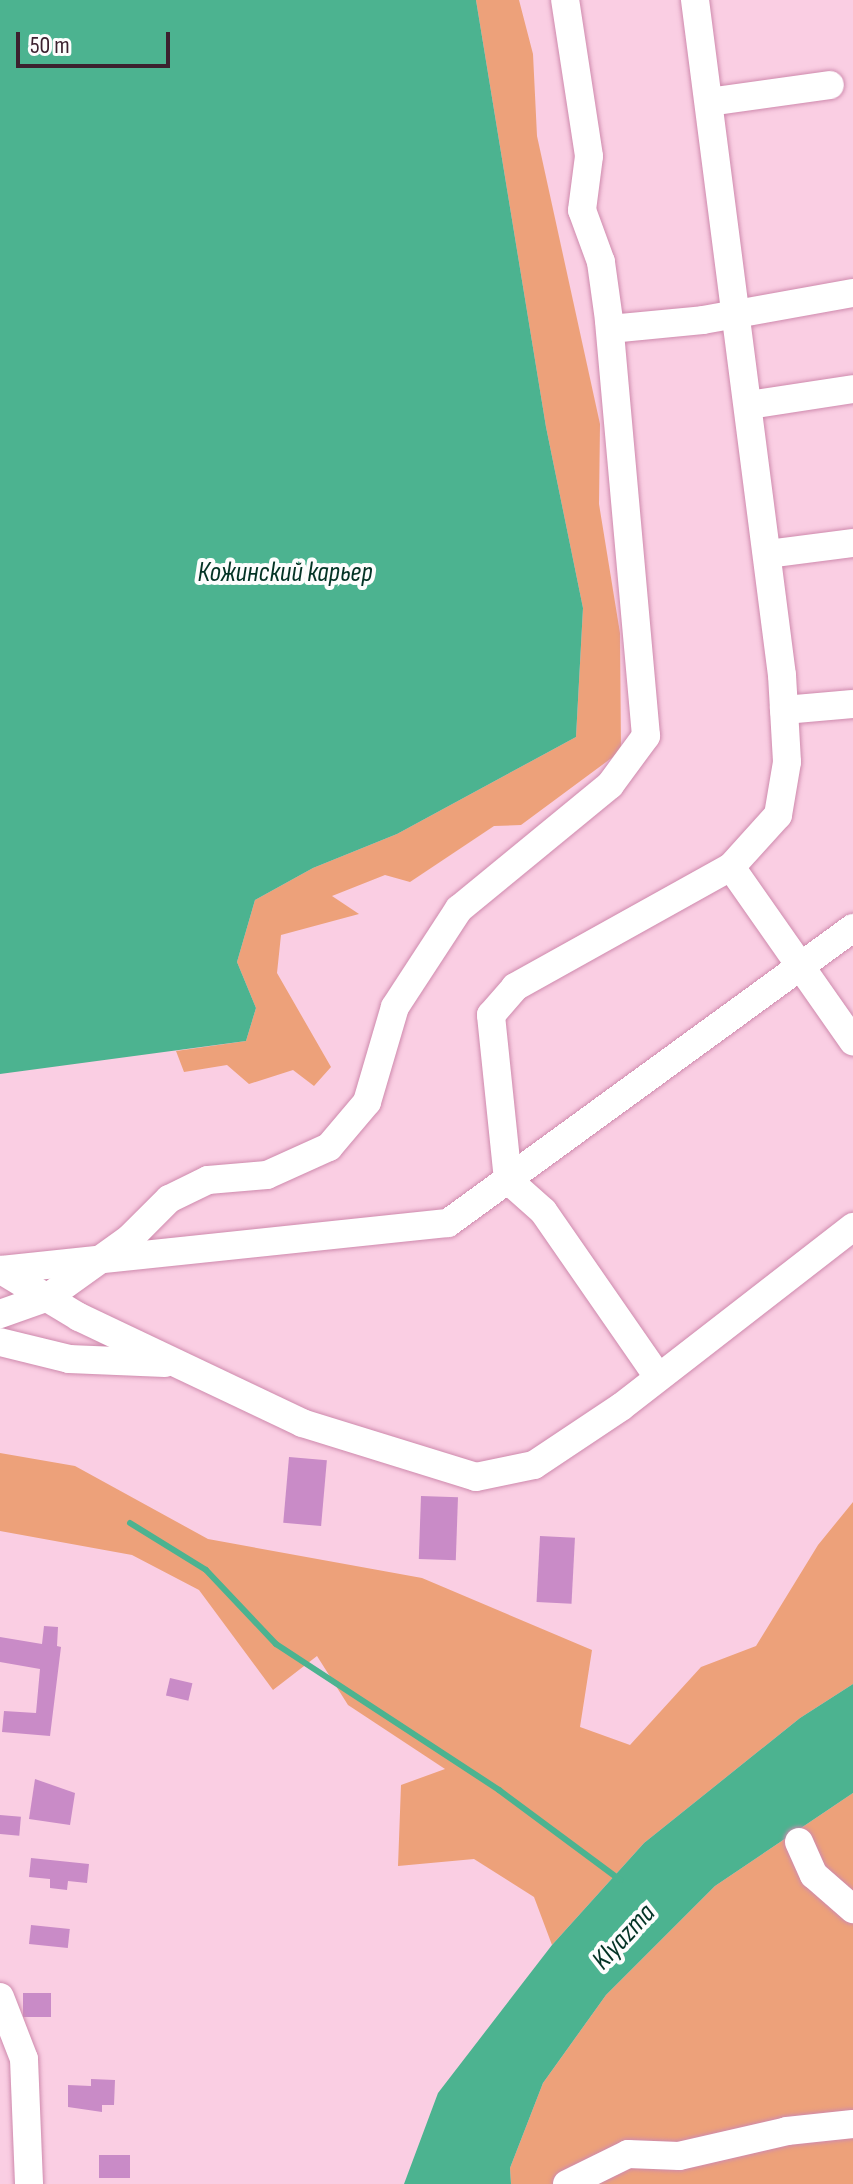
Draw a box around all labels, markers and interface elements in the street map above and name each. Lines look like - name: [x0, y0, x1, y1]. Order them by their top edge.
- scale bar: [20, 16, 174, 66]
- text: 50 m: [30, 31, 70, 60]
- water label: Кожинский карьер: [197, 556, 373, 590]
- water label: Klyazma: [585, 1897, 663, 1977]

